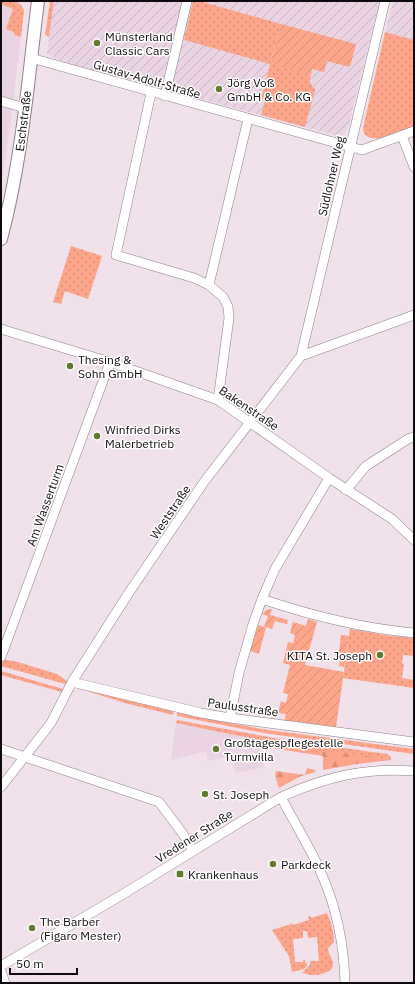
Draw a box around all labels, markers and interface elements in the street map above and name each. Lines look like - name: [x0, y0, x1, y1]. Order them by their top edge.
- place label: Münsterland Classic Cars: [105, 29, 173, 58]
- marker: Münsterland Classic Cars: [92, 38, 102, 48]
- street label: Gustav-Adolf-Straße: [92, 56, 203, 102]
- place label: Jörg Voß GmbH & Co. KG: [227, 75, 311, 104]
- marker: Jörg Voß GmbH & Co. KG: [214, 84, 224, 94]
- street label: Eschstraße: [12, 90, 34, 152]
- street label: Südlohner Weg: [315, 134, 348, 217]
- place label: Thesing & Sohn GmbH: [78, 352, 142, 381]
- marker: Thesing & Sohn GmbH: [65, 361, 75, 371]
- street label: Bakenstraße: [216, 383, 282, 434]
- place label: Winfried Dirks Malerbetrieb: [105, 422, 181, 451]
- marker: Winfried Dirks Malerbetrieb: [92, 431, 102, 441]
- street label: Am Wasserturm: [23, 462, 67, 548]
- street label: Weststraße: [146, 482, 194, 542]
- place label: KITA St. Joseph: [287, 648, 372, 663]
- marker: KITA St. Joseph: [375, 650, 385, 660]
- street label: Paulusstraße: [207, 695, 280, 719]
- place label: Großtagespflegestelle Turmvilla: [224, 735, 344, 764]
- marker: Großtagespflegestelle Turmvilla: [211, 744, 221, 754]
- place label: St. Joseph: [213, 787, 269, 802]
- marker: St. Joseph: [200, 789, 210, 799]
- street label: Vredener Straße: [153, 806, 236, 866]
- place label: Parkdeck: [281, 857, 332, 872]
- marker: Parkdeck: [268, 859, 278, 869]
- place label: Krankenhaus: [188, 867, 259, 882]
- marker: Krankenhaus: [175, 869, 185, 879]
- place label: The Barber (Figaro Mester): [40, 914, 122, 943]
- marker: The Barber (Figaro Mester): [27, 923, 37, 933]
- scale bar: [10, 950, 77, 976]
- text: 50 m: [16, 956, 44, 971]

